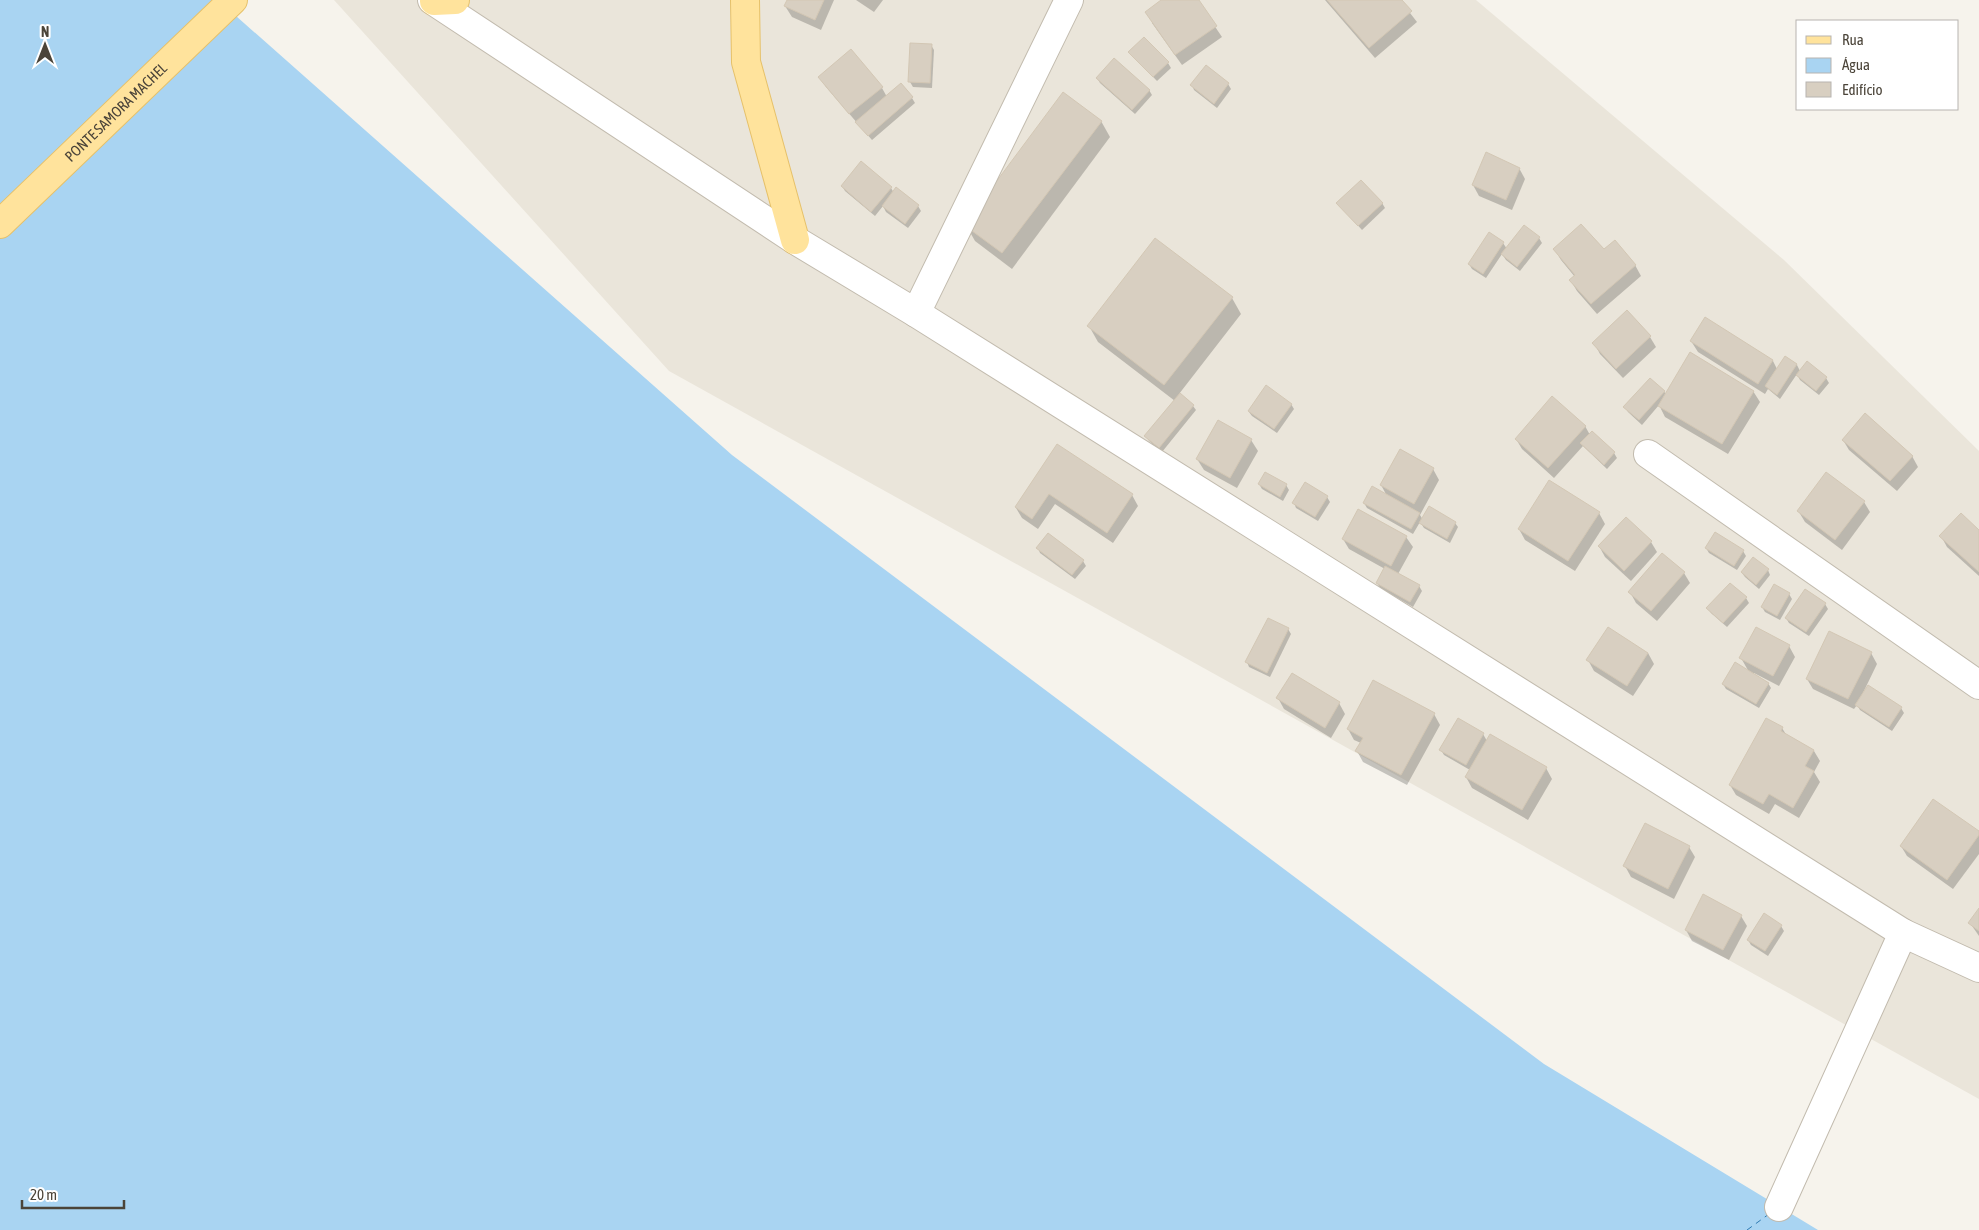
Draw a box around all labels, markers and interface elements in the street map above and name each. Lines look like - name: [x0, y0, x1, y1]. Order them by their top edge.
- north arrow: [20, 20, 70, 70]
- legend: [1796, 20, 1959, 110]
- text: N: [41, 24, 49, 40]
- text: Rua: [1842, 31, 1864, 48]
- text: Água: [1842, 56, 1870, 73]
- street label: PONTE SAMORA MACHEL: [61, 59, 170, 165]
- text: Edifício: [1842, 81, 1883, 98]
- scale bar: [22, 1178, 125, 1210]
- text: 20 m: [30, 1186, 57, 1203]

